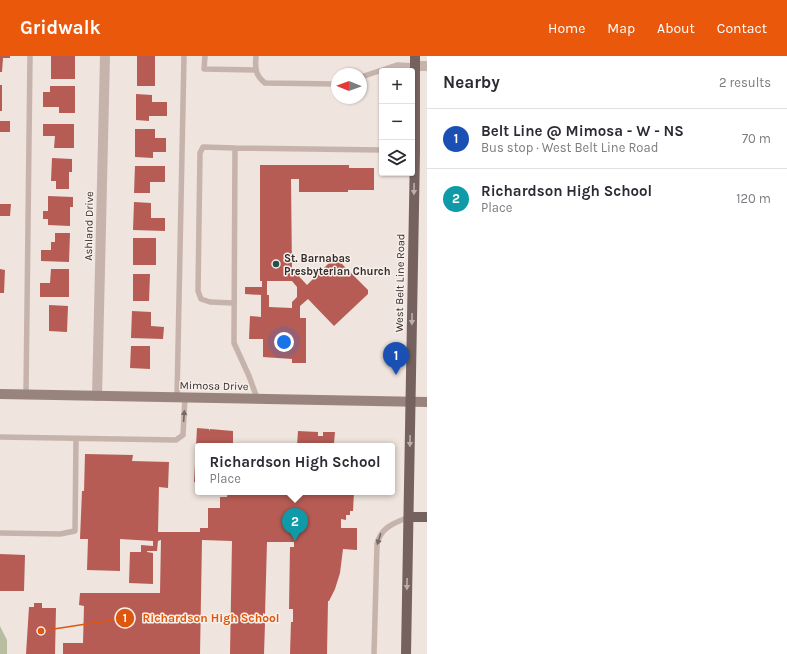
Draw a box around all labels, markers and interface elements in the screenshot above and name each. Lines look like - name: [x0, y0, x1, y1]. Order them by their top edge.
- text: Gridwalk: [20, 17, 101, 39]
- text: Home: [548, 20, 585, 37]
- text: Map: [607, 20, 635, 37]
- text: About: [657, 20, 695, 37]
- text: Contact: [717, 20, 767, 37]
- north arrow: [331, 68, 367, 104]
- map controls: [379, 68, 415, 176]
- button: +: [379, 68, 415, 104]
- text: Nearby: [443, 72, 500, 92]
- text: 2 results: [719, 75, 771, 90]
- button: −: [379, 104, 415, 140]
- text: Belt Line @ Mimosa - W - NS: [481, 122, 684, 140]
- text: 1: [454, 131, 458, 146]
- text: 70 m: [742, 131, 771, 146]
- button: layers: [379, 140, 415, 176]
- text: Bus stop · West Belt Line Road: [481, 140, 658, 155]
- text: Richardson High School: [481, 182, 652, 200]
- one-way arrow: [411, 183, 417, 196]
- street label: Ashland Drive: [82, 191, 96, 261]
- text: 2: [452, 191, 460, 206]
- text: 120 m: [736, 191, 771, 206]
- text: Place: [481, 200, 512, 215]
- street label: West Belt Line Road: [393, 234, 407, 332]
- place label: St. Barnabas Presbyterian Church: [284, 252, 391, 278]
- marker: St. Barnabas Presbyterian Church: [271, 259, 281, 269]
- one-way arrow: [409, 313, 415, 326]
- your location: [274, 332, 294, 352]
- pin: 1: [383, 342, 409, 375]
- street label: Mimosa Drive: [179, 379, 249, 393]
- one-way arrow: [181, 410, 188, 422]
- one-way arrow: [406, 435, 413, 447]
- popup: [195, 443, 395, 495]
- text: Richardson High School: [209, 453, 381, 471]
- text: Place: [209, 471, 241, 486]
- pin: 2: [282, 508, 308, 541]
- one-way arrow: [376, 533, 382, 545]
- one-way arrow: [404, 578, 411, 590]
- callout: Richardson High School: [115, 606, 288, 630]
- text: 1: [123, 611, 127, 625]
- text: Richardson High School: [143, 611, 279, 625]

